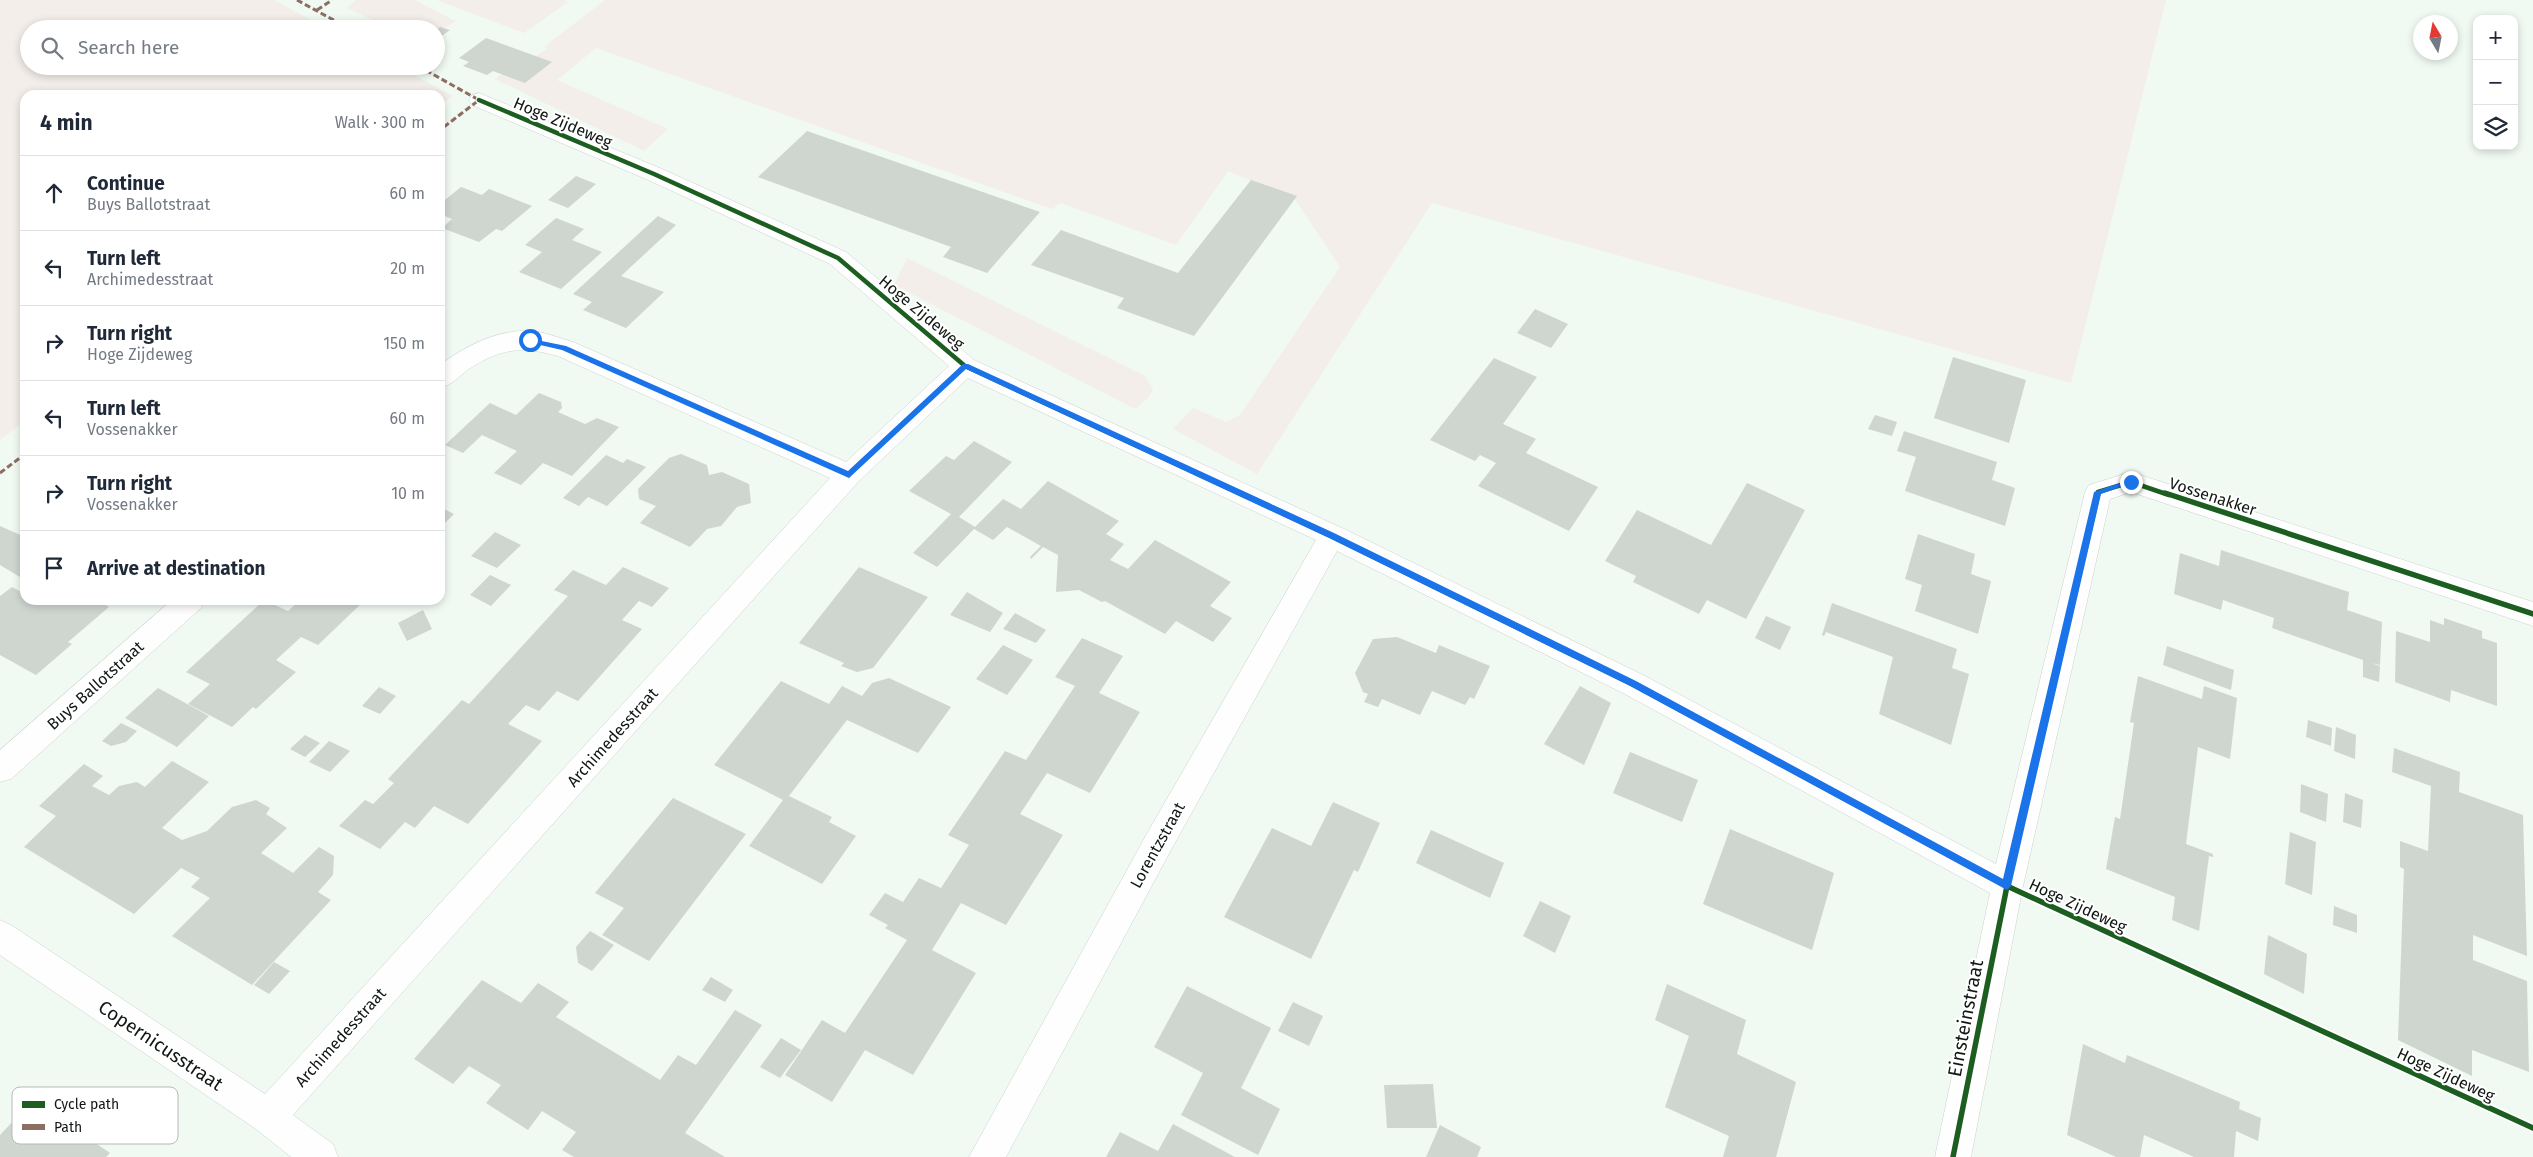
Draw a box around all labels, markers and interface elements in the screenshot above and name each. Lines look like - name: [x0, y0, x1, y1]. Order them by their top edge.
- north arrow: [2413, 15, 2458, 60]
- map controls: [2473, 15, 2518, 150]
- button: +: [2473, 15, 2518, 60]
- search box: [20, 20, 445, 75]
- icon: search: [38, 34, 66, 62]
- text: Search here: [78, 36, 179, 59]
- button: −: [2473, 60, 2518, 105]
- street label: Hoge Zijdeweg: [511, 93, 616, 152]
- button: layers: [2473, 105, 2518, 150]
- text: 4 min: [40, 110, 93, 136]
- text: Walk · 300 m: [335, 113, 425, 132]
- text: Continue: [87, 172, 165, 195]
- icon: ahead: [40, 179, 68, 207]
- text: 60 m: [390, 184, 425, 203]
- text: Buys Ballotstraat: [87, 195, 210, 214]
- text: Turn left: [87, 247, 161, 270]
- icon: left: [40, 254, 68, 282]
- text: 20 m: [390, 259, 425, 278]
- text: Archimedesstraat: [87, 270, 213, 289]
- street label: Hoge Zijdeweg: [875, 271, 969, 354]
- text: Turn right: [87, 322, 172, 345]
- icon: right: [40, 329, 68, 357]
- route start: [519, 329, 542, 352]
- text: 150 m: [383, 334, 425, 353]
- text: Hoge Zijdeweg: [87, 345, 192, 364]
- text: Turn left: [87, 397, 161, 420]
- icon: left: [40, 404, 68, 432]
- text: 60 m: [390, 409, 425, 428]
- text: Vossenakker: [87, 420, 178, 439]
- route end: [2120, 471, 2143, 494]
- text: Turn right: [87, 472, 172, 495]
- street label: Vossenakker: [2167, 473, 2260, 520]
- icon: right: [40, 479, 68, 507]
- text: 10 m: [391, 484, 425, 503]
- text: Vossenakker: [87, 495, 178, 514]
- icon: arrive: [40, 554, 68, 582]
- text: Arrive at destination: [87, 557, 266, 580]
- street label: Buys Ballotstraat: [43, 637, 148, 734]
- street label: Archimedesstraat: [563, 684, 662, 791]
- street label: Lorentzstraat: [1126, 799, 1189, 892]
- street label: Hoge Zijdeweg: [2026, 875, 2130, 937]
- street label: Einsteinstraat: [1943, 957, 1988, 1079]
- street label: Archimedesstraat: [291, 984, 390, 1091]
- street label: Copernicusstraat: [94, 995, 227, 1096]
- street label: Hoge Zijdeweg: [2394, 1044, 2498, 1106]
- legend: [12, 1087, 178, 1144]
- text: Cycle path: [54, 1096, 119, 1113]
- text: Path: [54, 1119, 82, 1136]

